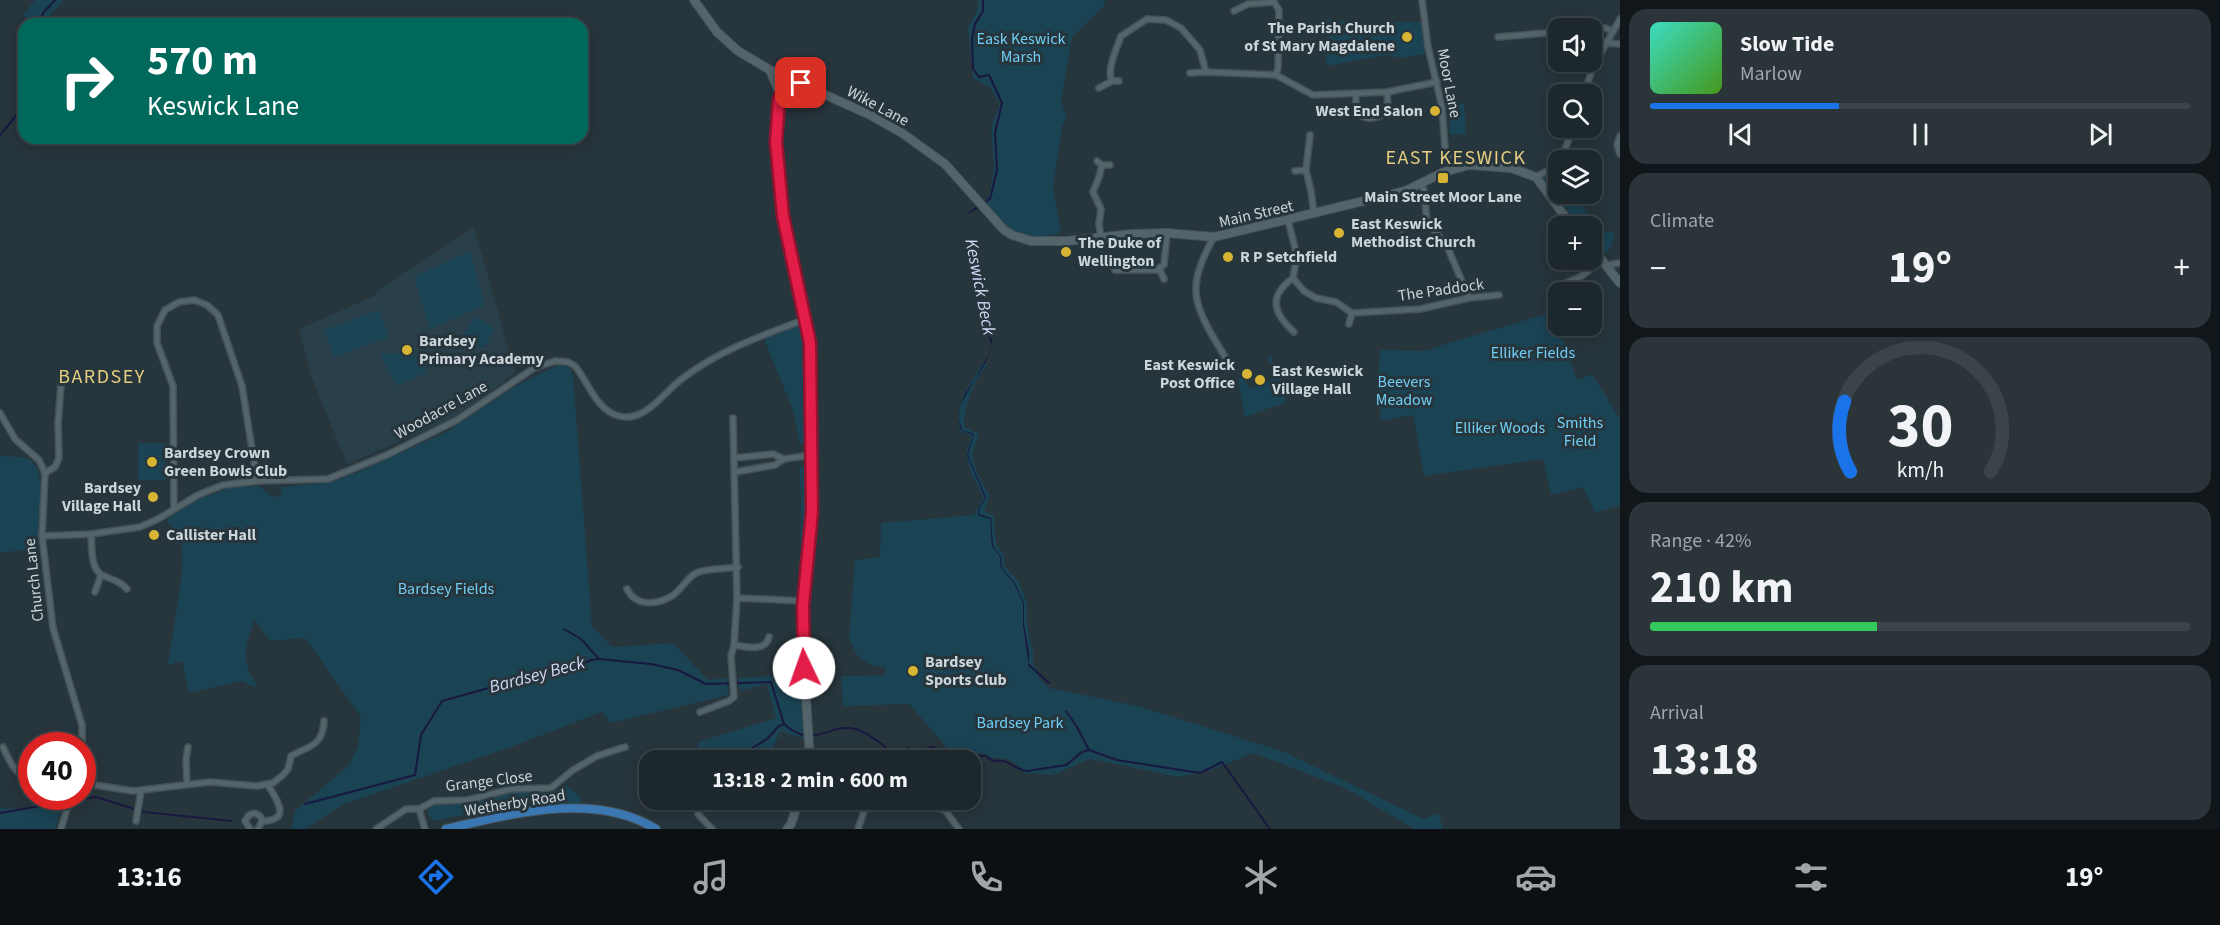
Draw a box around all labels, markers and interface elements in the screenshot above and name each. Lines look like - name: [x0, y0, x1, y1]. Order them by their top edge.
- place label: The Parish Church of St Mary Magdalene: [1244, 17, 1395, 57]
- map controls: [1548, 18, 1602, 336]
- button: sound: [1548, 18, 1602, 72]
- park label: Eask Keswick Marsh: [977, 28, 1065, 68]
- text: Slow Tide: [1740, 28, 1834, 60]
- marker: The Parish Church of St Mary Magdalene: [1400, 30, 1414, 44]
- text: 570 m: [147, 31, 258, 91]
- icon: right: [48, 42, 126, 120]
- street label: Moor Lane: [1431, 46, 1467, 120]
- pin: [775, 57, 826, 108]
- text: Marlow: [1740, 60, 1802, 88]
- icon: arrive: [784, 66, 817, 99]
- street label: Wike Lane: [843, 80, 913, 132]
- button: search: [1548, 84, 1602, 138]
- text: Keswick Lane: [147, 87, 299, 126]
- place label: West End Salon: [1315, 100, 1423, 122]
- marker: West End Salon: [1428, 104, 1442, 118]
- icon: previous: [1724, 118, 1757, 151]
- icon: pause: [1904, 118, 1937, 151]
- icon: next: [2084, 118, 2117, 151]
- district label: EAST KESWICK: [1385, 144, 1527, 172]
- button: layers: [1548, 150, 1602, 204]
- marker: Main Street Moor Lane: [1436, 171, 1450, 185]
- place label: Main Street Moor Lane: [1364, 186, 1522, 208]
- street label: Main Street: [1217, 195, 1296, 233]
- text: Climate: [1650, 207, 1714, 235]
- place label: East Keswick Methodist Church: [1351, 213, 1476, 253]
- button: +: [1548, 216, 1602, 270]
- marker: East Keswick Methodist Church: [1332, 226, 1346, 240]
- place label: The Duke of Wellington: [1078, 232, 1161, 272]
- text: 19°: [1888, 236, 1952, 300]
- water label: Keswick Beck: [958, 237, 1002, 338]
- marker: The Duke of Wellington: [1059, 245, 1073, 259]
- text: −: [1650, 245, 1666, 292]
- text: +: [2174, 245, 2190, 292]
- place label: R P Setchfield: [1240, 246, 1337, 268]
- marker: R P Setchfield: [1221, 250, 1235, 264]
- street label: The Paddock: [1397, 273, 1485, 307]
- button: −: [1548, 282, 1602, 336]
- place label: Bardsey Primary Academy: [419, 330, 545, 370]
- park label: Elliker Fields: [1491, 342, 1575, 364]
- marker: Bardsey Primary Academy: [400, 343, 414, 357]
- place label: East Keswick Post Office: [1144, 354, 1235, 394]
- place label: East Keswick Village Hall: [1271, 360, 1364, 400]
- district label: BARDSEY: [58, 363, 146, 391]
- marker: East Keswick Post Office: [1240, 367, 1254, 381]
- park label: Beevers Meadow: [1376, 371, 1433, 411]
- marker: East Keswick Village Hall: [1253, 373, 1267, 387]
- street label: Woodacre Lane: [391, 375, 492, 445]
- text: 30: [1887, 382, 1953, 471]
- park label: Smiths Field: [1557, 412, 1604, 452]
- park label: Elliker Woods: [1455, 417, 1545, 439]
- place label: Bardsey Crown Green Bowls Club: [164, 442, 287, 482]
- marker: Bardsey Crown Green Bowls Club: [145, 455, 159, 469]
- text: km/h: [1896, 455, 1944, 486]
- place label: Bardsey Village Hall: [61, 477, 142, 517]
- marker: Bardsey Village Hall: [146, 490, 160, 504]
- place label: Callister Hall: [166, 524, 257, 546]
- text: Range · 42%: [1650, 527, 1751, 555]
- marker: Callister Hall: [147, 528, 161, 542]
- street label: Church Lane: [19, 537, 49, 623]
- text: 210 km: [1650, 556, 1794, 620]
- park label: Bardsey Fields: [398, 578, 495, 600]
- position arrow: [772, 636, 836, 700]
- water label: Bardsey Beck: [486, 650, 588, 700]
- place label: Bardsey Sports Club: [925, 651, 1007, 691]
- marker: Bardsey Sports Club: [906, 664, 920, 678]
- text: Arrival: [1650, 699, 1704, 727]
- park label: Bardsey Park: [976, 712, 1064, 734]
- text: 13:18: [1650, 728, 1759, 792]
- speed limit sign: 40: [18, 732, 96, 810]
- text: 13:18 · 2 min · 600 m: [712, 764, 908, 796]
- street label: Grange Close: [444, 765, 534, 797]
- street label: Wetherby Road: [463, 784, 567, 822]
- icon: directions: [415, 856, 457, 898]
- icon: music: [690, 856, 732, 898]
- icon: phone: [965, 856, 1007, 898]
- icon: climate: [1240, 856, 1282, 898]
- icon: car: [1515, 856, 1557, 898]
- icon: filters: [1790, 856, 1832, 898]
- text: 13:16: [117, 858, 182, 897]
- text: 19°: [2065, 858, 2103, 897]

